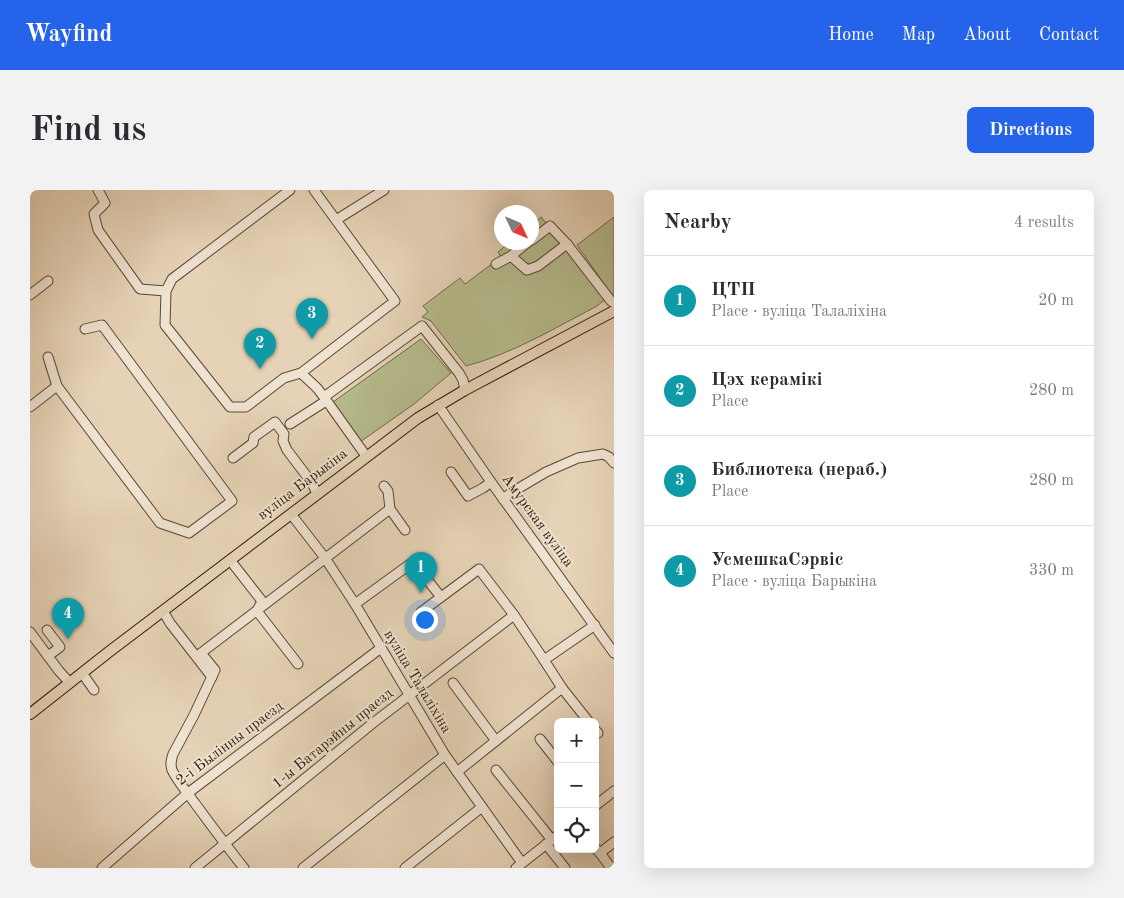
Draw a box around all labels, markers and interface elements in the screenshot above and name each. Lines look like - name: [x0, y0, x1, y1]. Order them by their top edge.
- text: Wayfind: [25, 23, 112, 47]
- text: Home: [828, 26, 874, 44]
- text: Map: [902, 26, 935, 44]
- text: About: [963, 26, 1011, 44]
- text: Contact: [1039, 26, 1099, 44]
- button: Directions: [967, 107, 1094, 153]
- text: Find us: [30, 113, 146, 148]
- north arrow: [494, 205, 539, 250]
- text: Nearby: [664, 212, 732, 233]
- text: 4 results: [1014, 215, 1074, 231]
- text: ЦТП: [711, 281, 756, 300]
- text: 1: [675, 293, 685, 309]
- text: 20 m: [1038, 293, 1074, 309]
- pin: 3: [296, 298, 328, 339]
- text: Place · вуліца Талаліхіна: [711, 304, 887, 320]
- pin: 2: [244, 328, 276, 369]
- text: Цэх керамікі: [711, 371, 822, 390]
- text: 2: [675, 383, 685, 399]
- text: 280 m: [1029, 383, 1074, 399]
- text: Place: [711, 394, 748, 410]
- street label: вуліца Барыкіна: [255, 446, 351, 523]
- text: Библиотека (нераб.): [711, 461, 887, 480]
- street label: Амурская вуліца: [498, 472, 576, 571]
- text: 3: [675, 473, 685, 489]
- text: 280 m: [1029, 473, 1074, 489]
- text: Place: [711, 484, 748, 500]
- text: УсмешкаСэрвіс: [711, 551, 844, 570]
- pin: 1: [405, 552, 437, 593]
- text: 4: [675, 563, 685, 579]
- text: 330 m: [1029, 563, 1074, 579]
- text: Place · вуліца Барыкіна: [711, 574, 877, 590]
- pin: 4: [52, 598, 84, 639]
- your location: [412, 607, 438, 633]
- street label: вуліца Талаліхіна: [380, 628, 454, 737]
- street label: 1-ы Батарэйны праезд: [270, 686, 396, 792]
- street label: 2-і Былінны праезд: [174, 699, 287, 789]
- map controls: [554, 718, 599, 853]
- button: +: [554, 718, 599, 763]
- button: −: [554, 763, 599, 808]
- button: locate: [554, 808, 599, 853]

